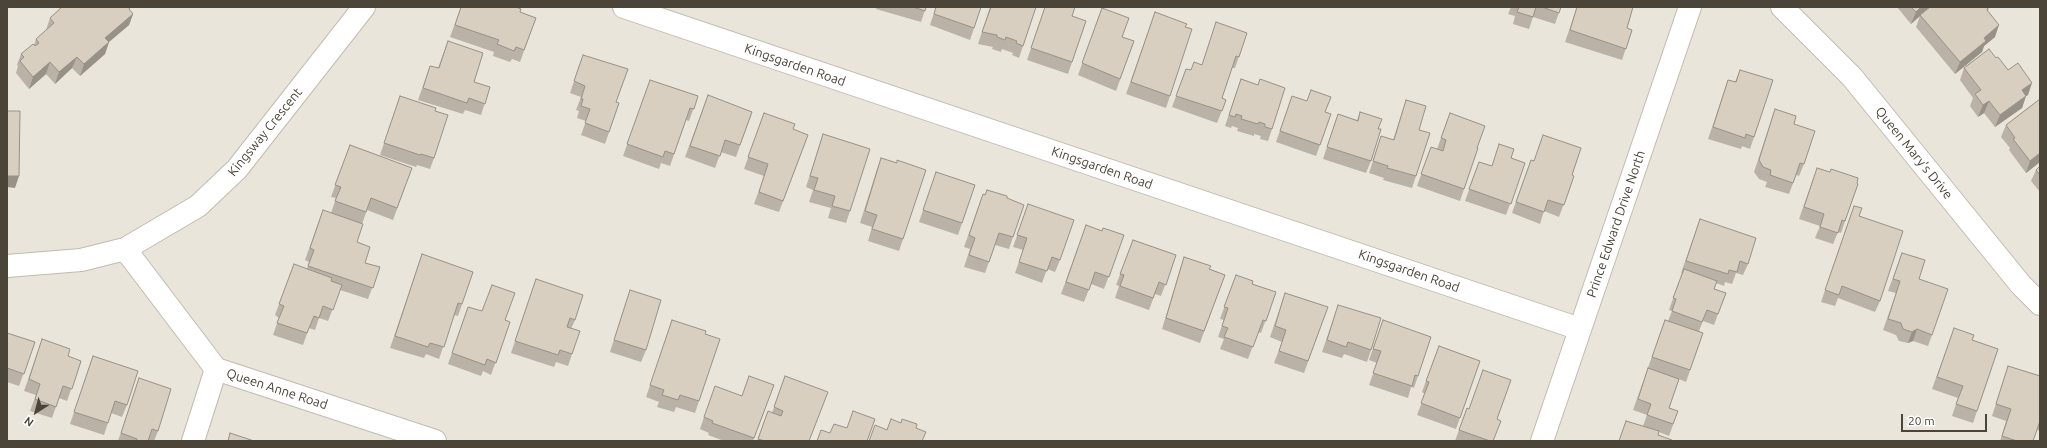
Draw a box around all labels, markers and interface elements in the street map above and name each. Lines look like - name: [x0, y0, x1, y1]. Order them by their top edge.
- street label: Kingsgarden Road: [742, 40, 848, 90]
- street label: Kingsway Crescent: [225, 85, 305, 179]
- street label: Queen Mary's Drive: [1872, 104, 1956, 202]
- street label: Kingsgarden Road: [1049, 143, 1155, 193]
- street label: Prince Edward Drive North: [1583, 148, 1649, 300]
- street label: Kingsgarden Road: [1356, 246, 1462, 296]
- street label: Queen Anne Road: [224, 365, 330, 413]
- north arrow: [16, 392, 56, 432]
- scale bar: [1903, 406, 1989, 432]
- text: N: [22, 414, 36, 429]
- text: 20 m: [1908, 414, 1935, 427]

